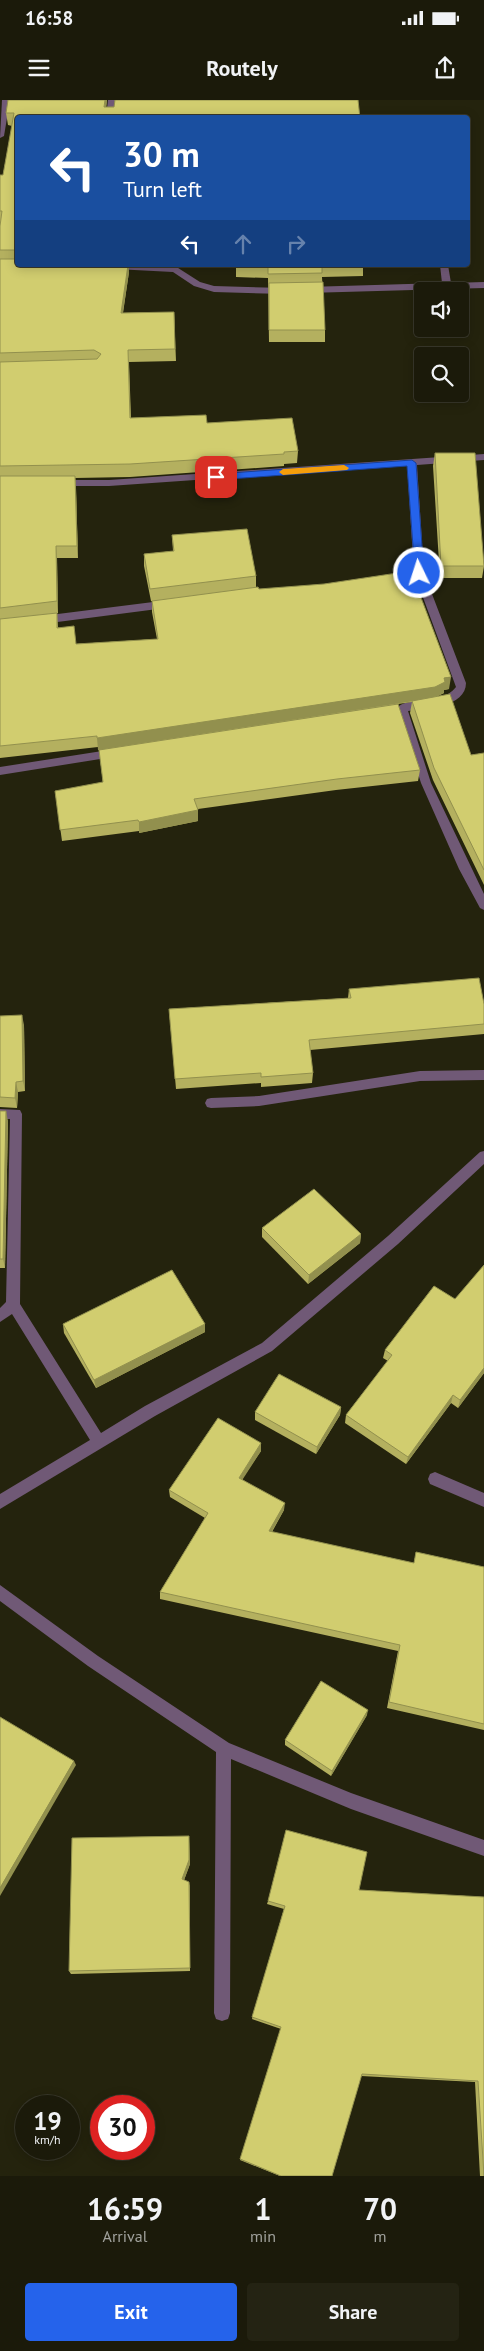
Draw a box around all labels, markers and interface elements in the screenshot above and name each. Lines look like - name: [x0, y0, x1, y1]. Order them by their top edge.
- text: 16:58: [25, 6, 73, 30]
- icon: menu: [25, 54, 53, 82]
- text: Routely: [206, 54, 278, 82]
- icon: share: [431, 54, 459, 82]
- text: 30 m: [123, 131, 200, 177]
- icon: left: [40, 135, 105, 200]
- text: Turn left: [123, 175, 202, 203]
- icon: left: [176, 230, 204, 258]
- icon: ahead: [229, 230, 257, 258]
- icon: right: [282, 230, 310, 258]
- map controls: [414, 282, 469, 402]
- button: sound: [414, 282, 469, 337]
- button: search: [414, 347, 469, 402]
- pin: [195, 456, 237, 498]
- icon: arrive: [202, 463, 230, 491]
- position arrow: [392, 546, 444, 598]
- speed limit sign: 30: [90, 2095, 155, 2160]
- text: 19: [33, 2105, 62, 2137]
- text: km/h: [34, 2132, 61, 2147]
- text: 16:59: [87, 2189, 163, 2228]
- text: 1: [255, 2189, 272, 2228]
- text: 70: [363, 2189, 397, 2228]
- text: Arrival: [103, 2226, 147, 2246]
- text: min: [250, 2226, 276, 2246]
- text: m: [374, 2226, 387, 2246]
- button: Exit: [25, 2283, 237, 2341]
- button: Share: [247, 2283, 459, 2341]

